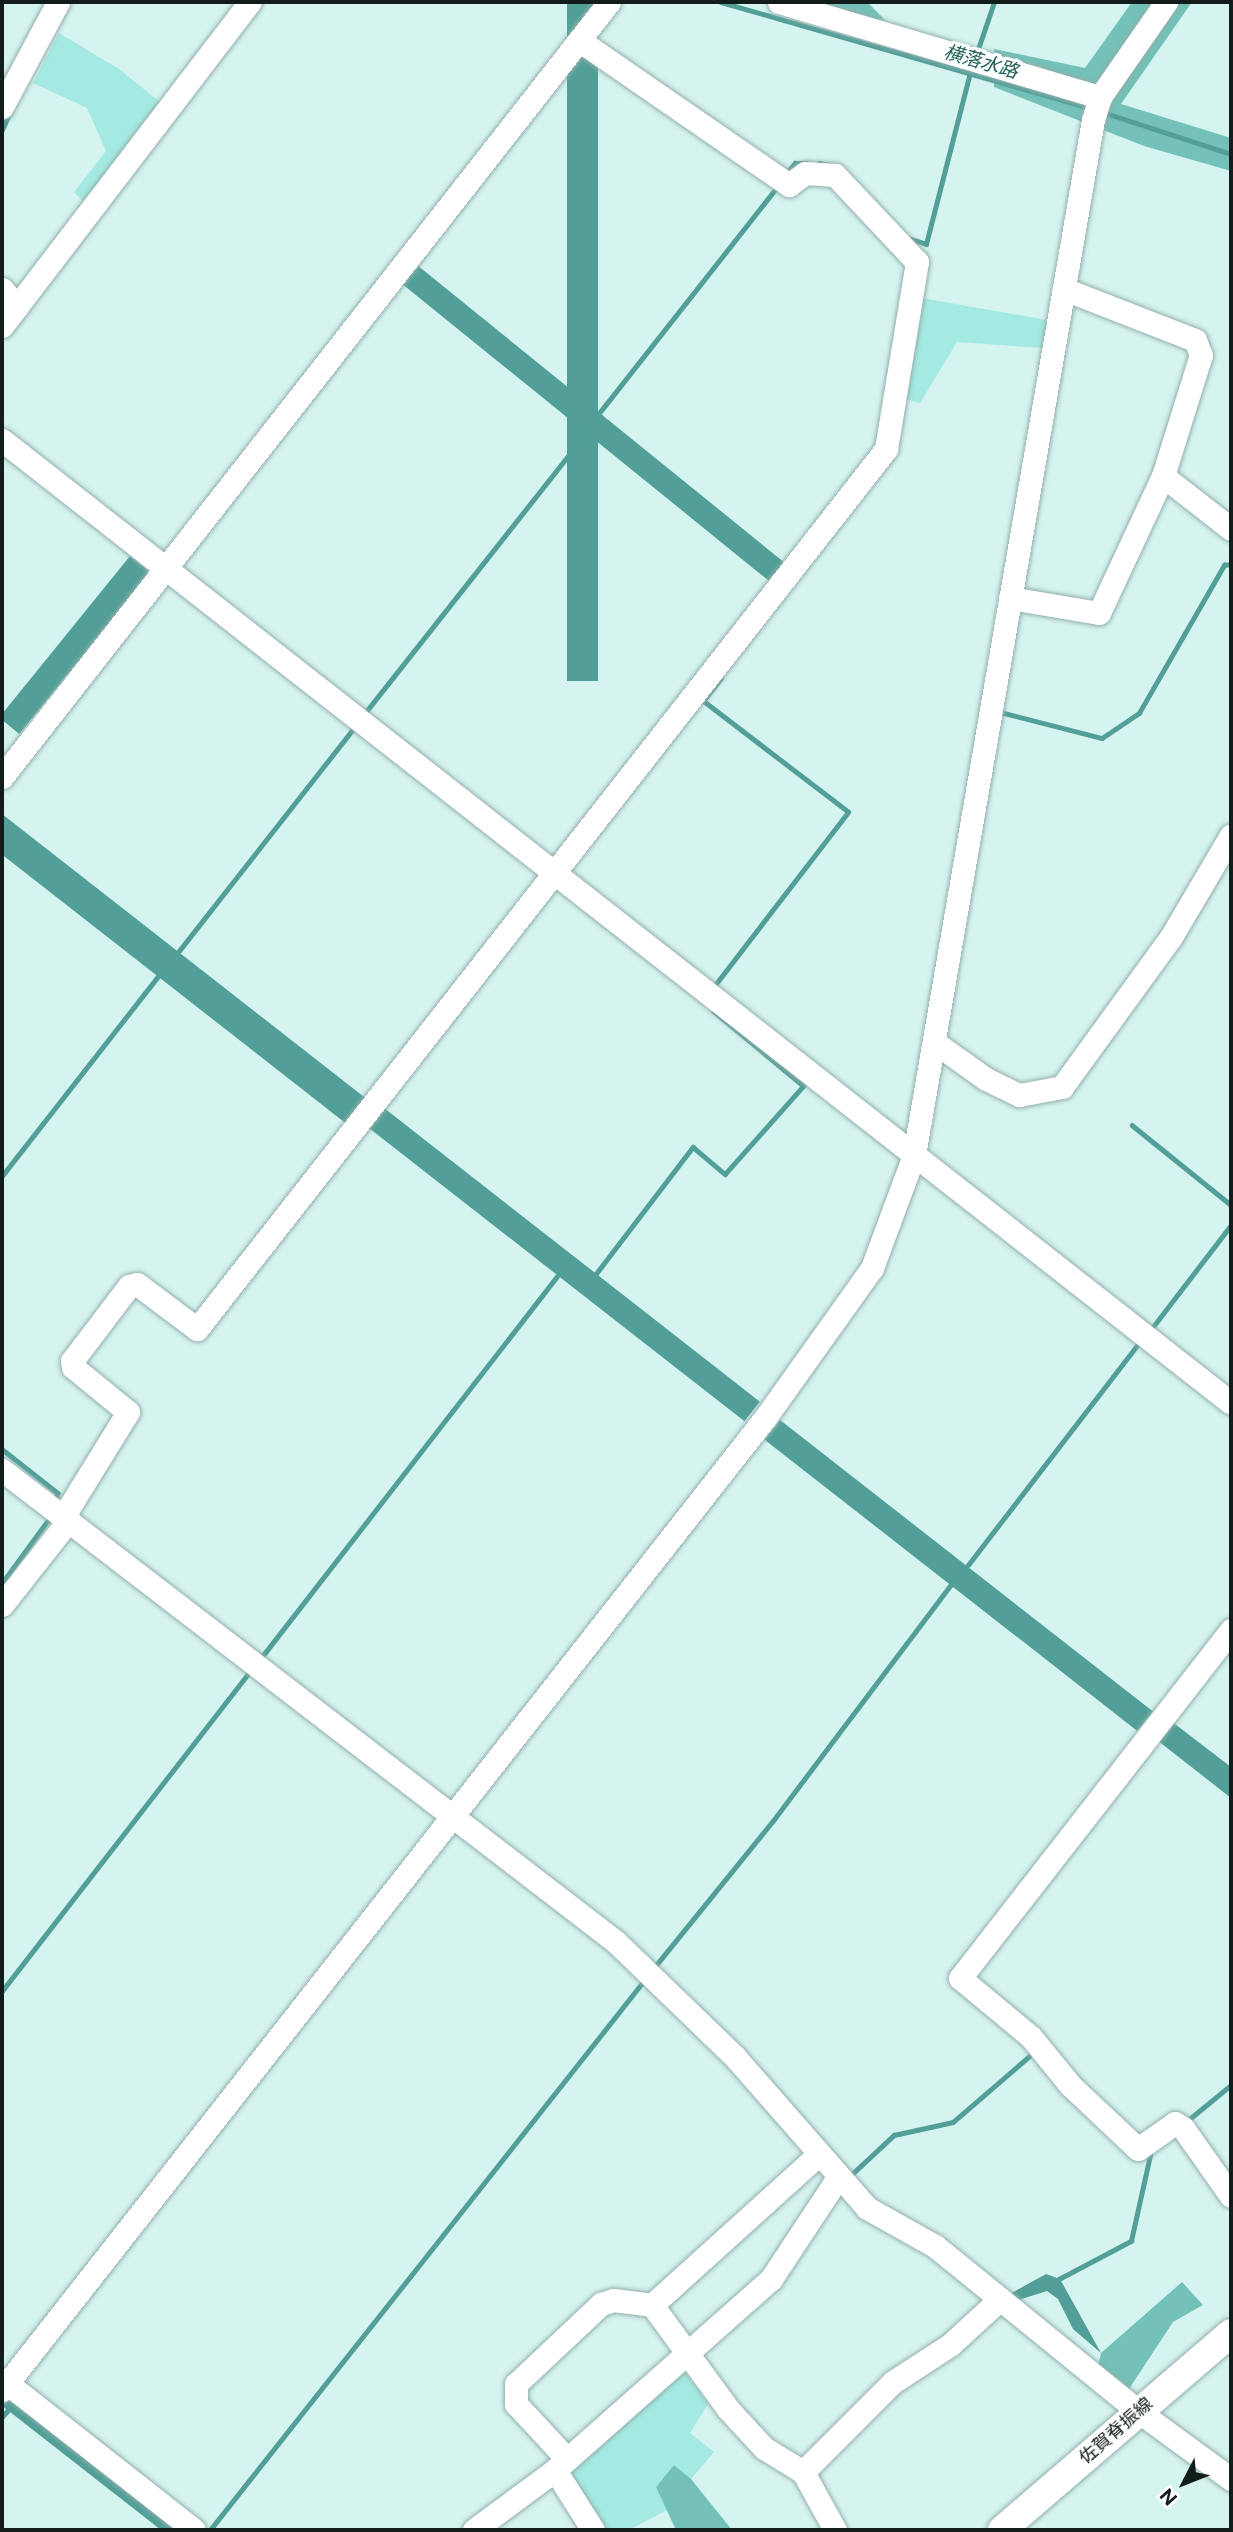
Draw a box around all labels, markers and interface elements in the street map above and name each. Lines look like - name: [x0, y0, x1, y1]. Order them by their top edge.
- water label: 横落水路: [941, 41, 1021, 83]
- street label: 佐賀脊振線: [1075, 2393, 1157, 2469]
- north arrow: [1149, 2448, 1219, 2518]
- text: N: [1155, 2484, 1182, 2510]

